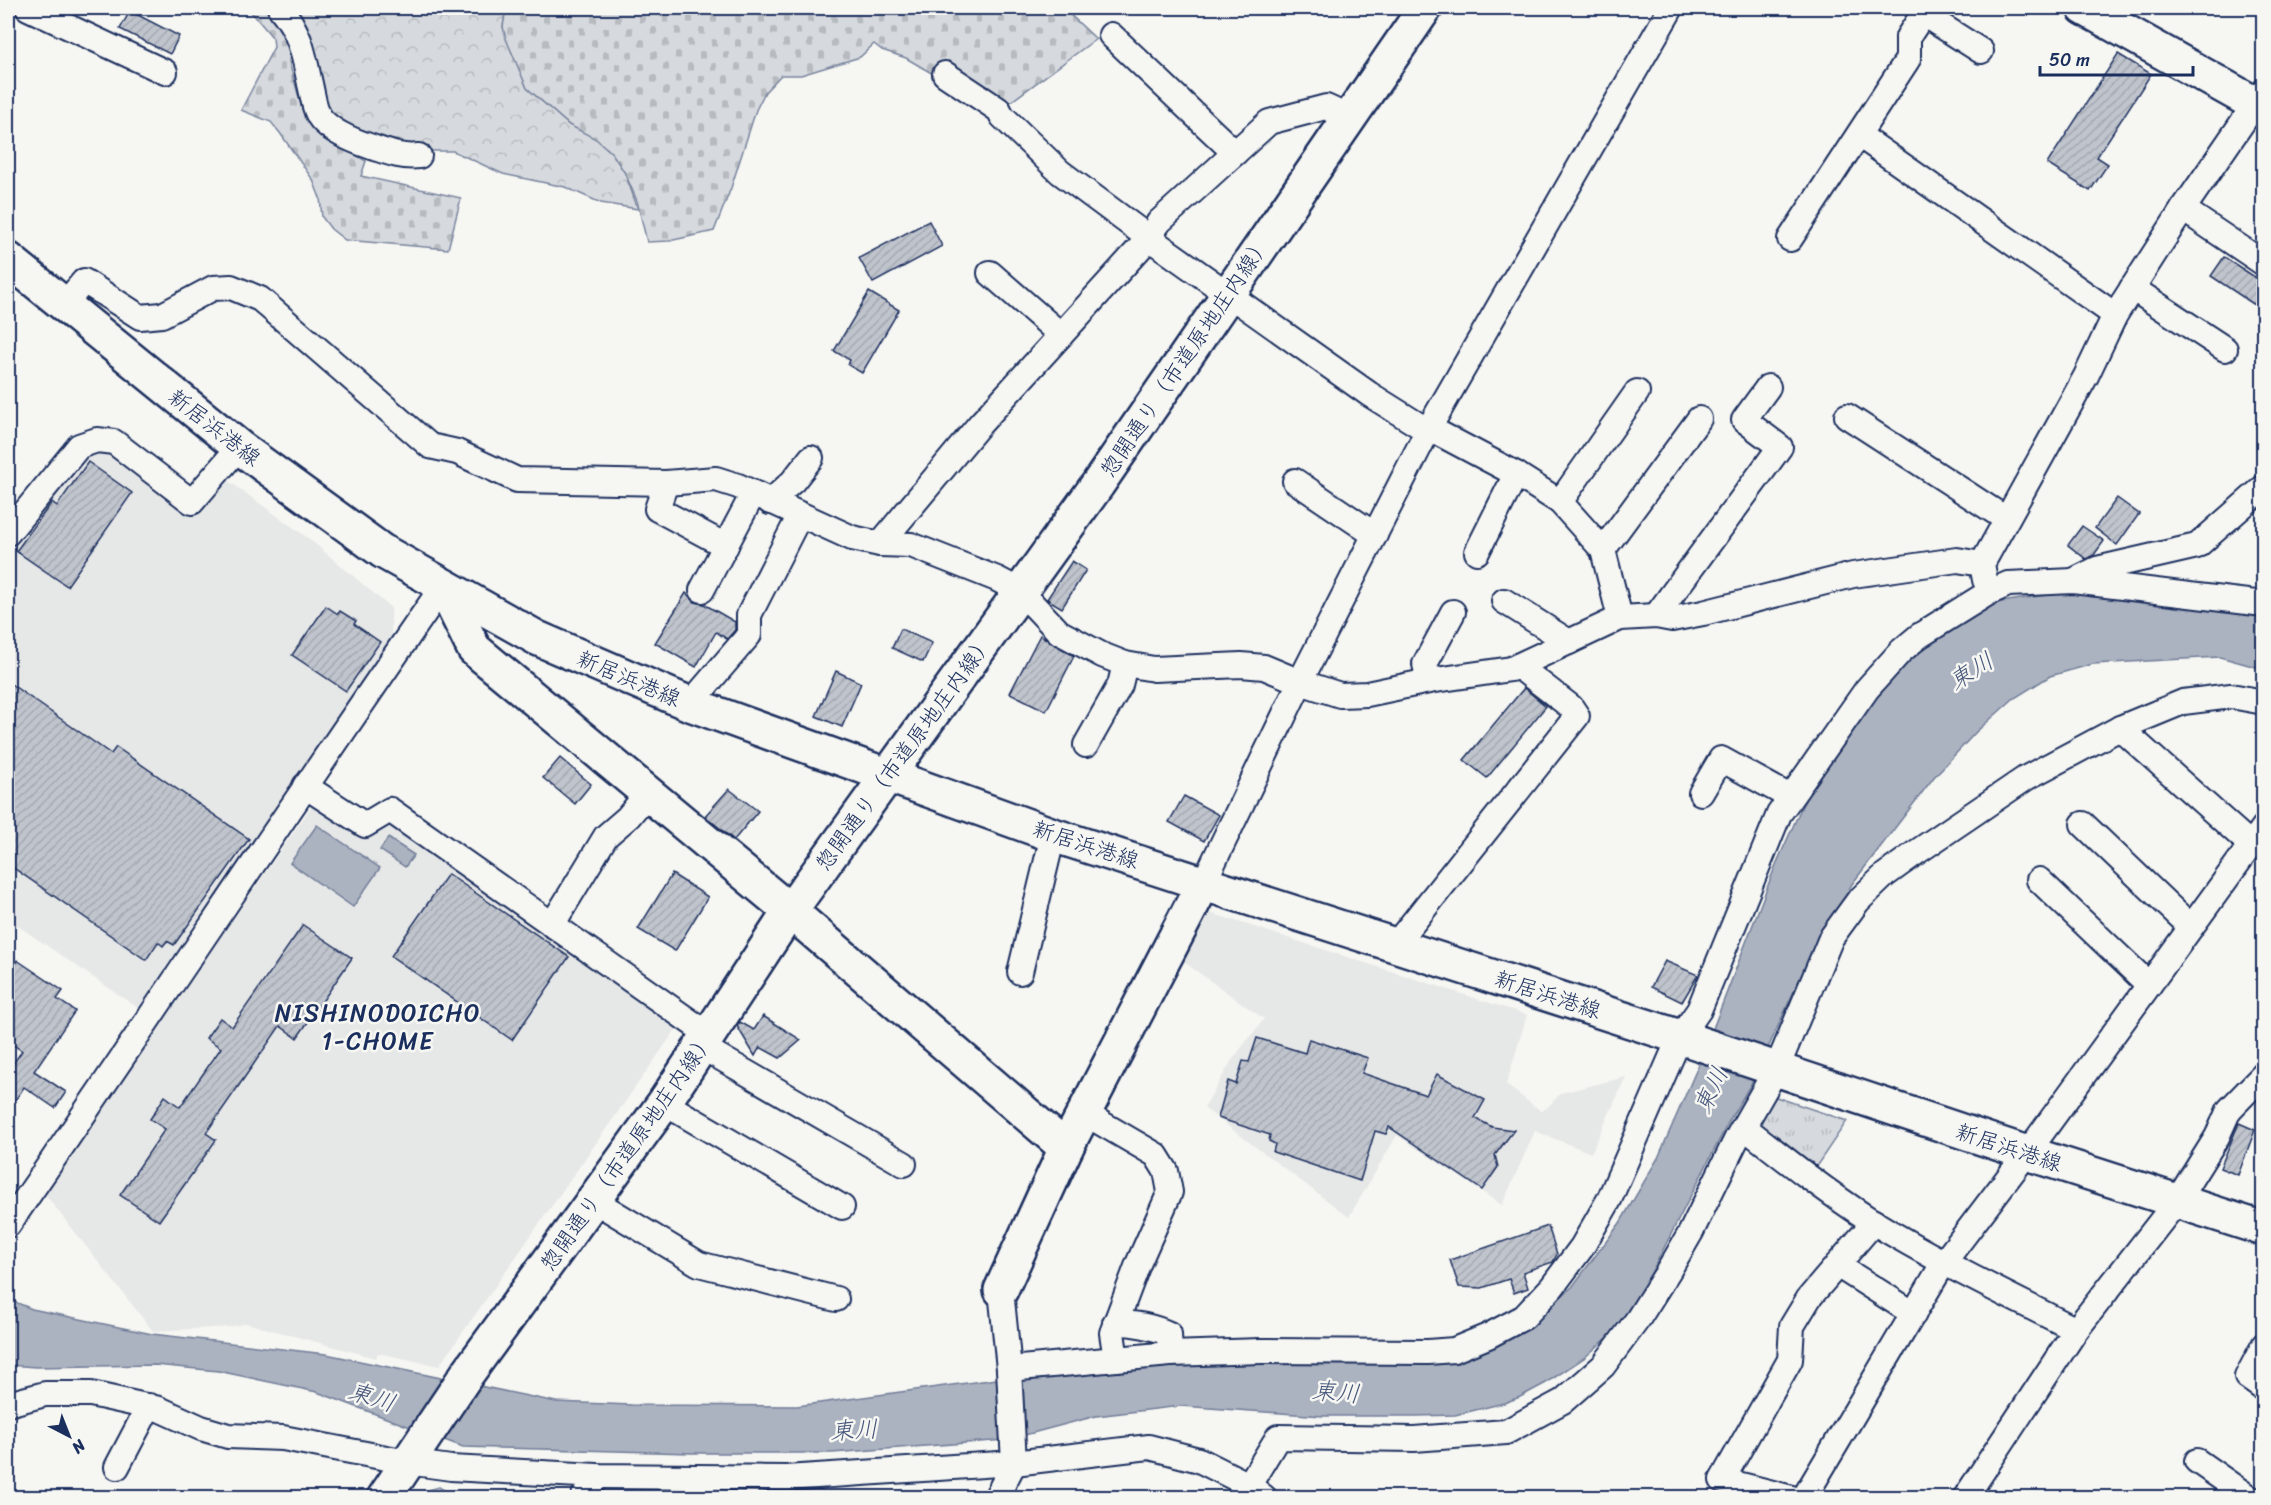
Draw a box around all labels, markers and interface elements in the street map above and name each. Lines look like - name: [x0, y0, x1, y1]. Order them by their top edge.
- scale bar: [2040, 39, 2193, 77]
- text: 50 m: [2049, 44, 2090, 76]
- street label: 惣開通り（市道原地庄内線）: [1089, 227, 1282, 486]
- street label: 新居浜港線: [159, 378, 270, 477]
- street label: 惣開通り（市道原地庄内線）: [805, 625, 1004, 879]
- street label: 新居浜港線: [571, 639, 687, 718]
- water label: 東川: [1940, 640, 2002, 702]
- street label: 新居浜港線: [1028, 809, 1144, 880]
- street label: 新居浜港線: [1490, 959, 1606, 1030]
- district label: NISHINODOICHO 1-CHOME: [275, 992, 481, 1062]
- street label: 惣開通り（市道原地庄内線）: [529, 1023, 725, 1280]
- water label: 東川: [1682, 1059, 1740, 1121]
- street label: 新居浜港線: [1951, 1112, 2067, 1183]
- water label: 東川: [1310, 1369, 1362, 1415]
- water label: 東川: [343, 1370, 401, 1424]
- north arrow: [39, 1406, 99, 1466]
- water label: 東川: [829, 1408, 879, 1452]
- text: N: [64, 1432, 93, 1462]

